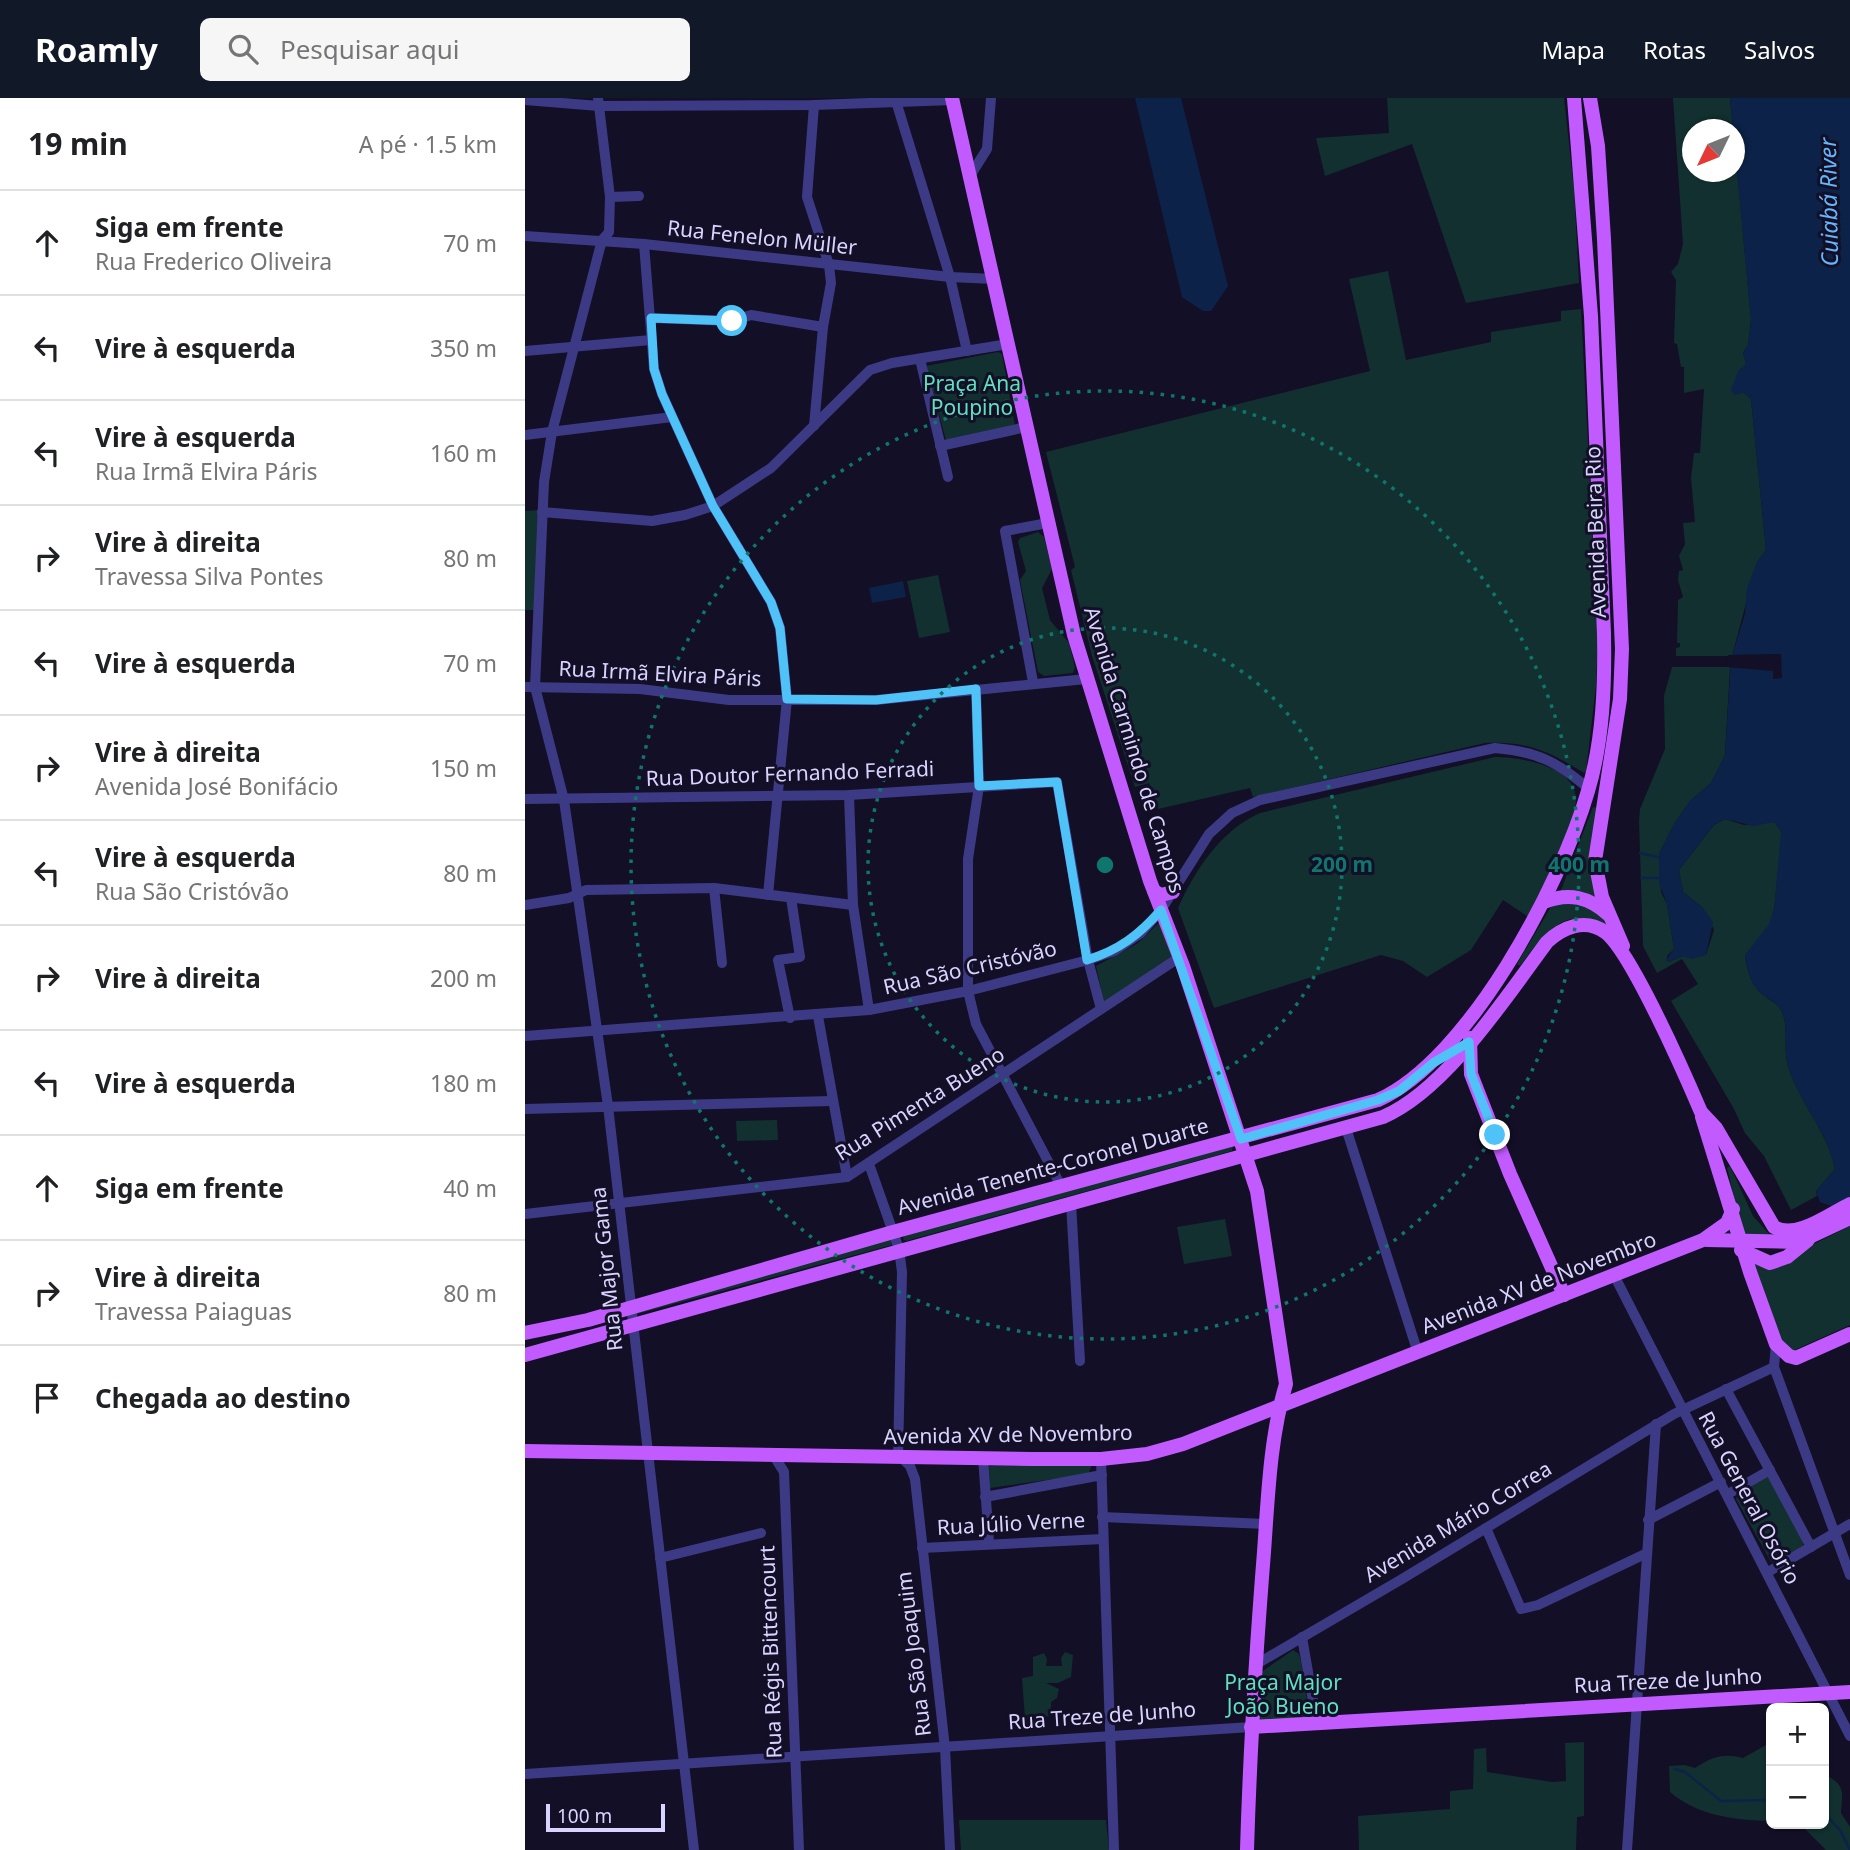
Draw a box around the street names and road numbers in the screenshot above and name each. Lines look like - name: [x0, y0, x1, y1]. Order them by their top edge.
- street label: Rua Fenelon Müller: [666, 213, 859, 261]
- street label: Avenida Beira Rio: [1578, 446, 1612, 619]
- street label: Avenida Carmindo de Campos: [1078, 603, 1192, 896]
- street label: Rua Irmã Elvira Páris: [558, 654, 762, 692]
- street label: Rua Doutor Fernando Ferradi: [645, 754, 935, 792]
- street label: Rua São Cristóvão: [880, 933, 1059, 1001]
- street label: Rua Pimenta Bueno: [829, 1040, 1010, 1167]
- street label: Avenida Tenente-Coronel Duarte: [894, 1111, 1212, 1221]
- street label: Rua Major Gama: [583, 1186, 629, 1353]
- street label: Avenida XV de Novembro: [1417, 1224, 1660, 1340]
- street label: Rua General Osório: [1692, 1406, 1807, 1589]
- street label: Avenida XV de Novembro: [883, 1418, 1133, 1450]
- street label: Avenida Mário Correa: [1359, 1454, 1556, 1588]
- street label: Rua Júlio Verne: [936, 1505, 1086, 1541]
- street label: Rua Régis Bittencourt: [752, 1545, 788, 1759]
- street label: Rua São Joaquim: [889, 1570, 937, 1738]
- street label: Rua Treze de Junho: [1573, 1661, 1763, 1699]
- street label: Rua Treze de Junho: [1007, 1694, 1197, 1736]

